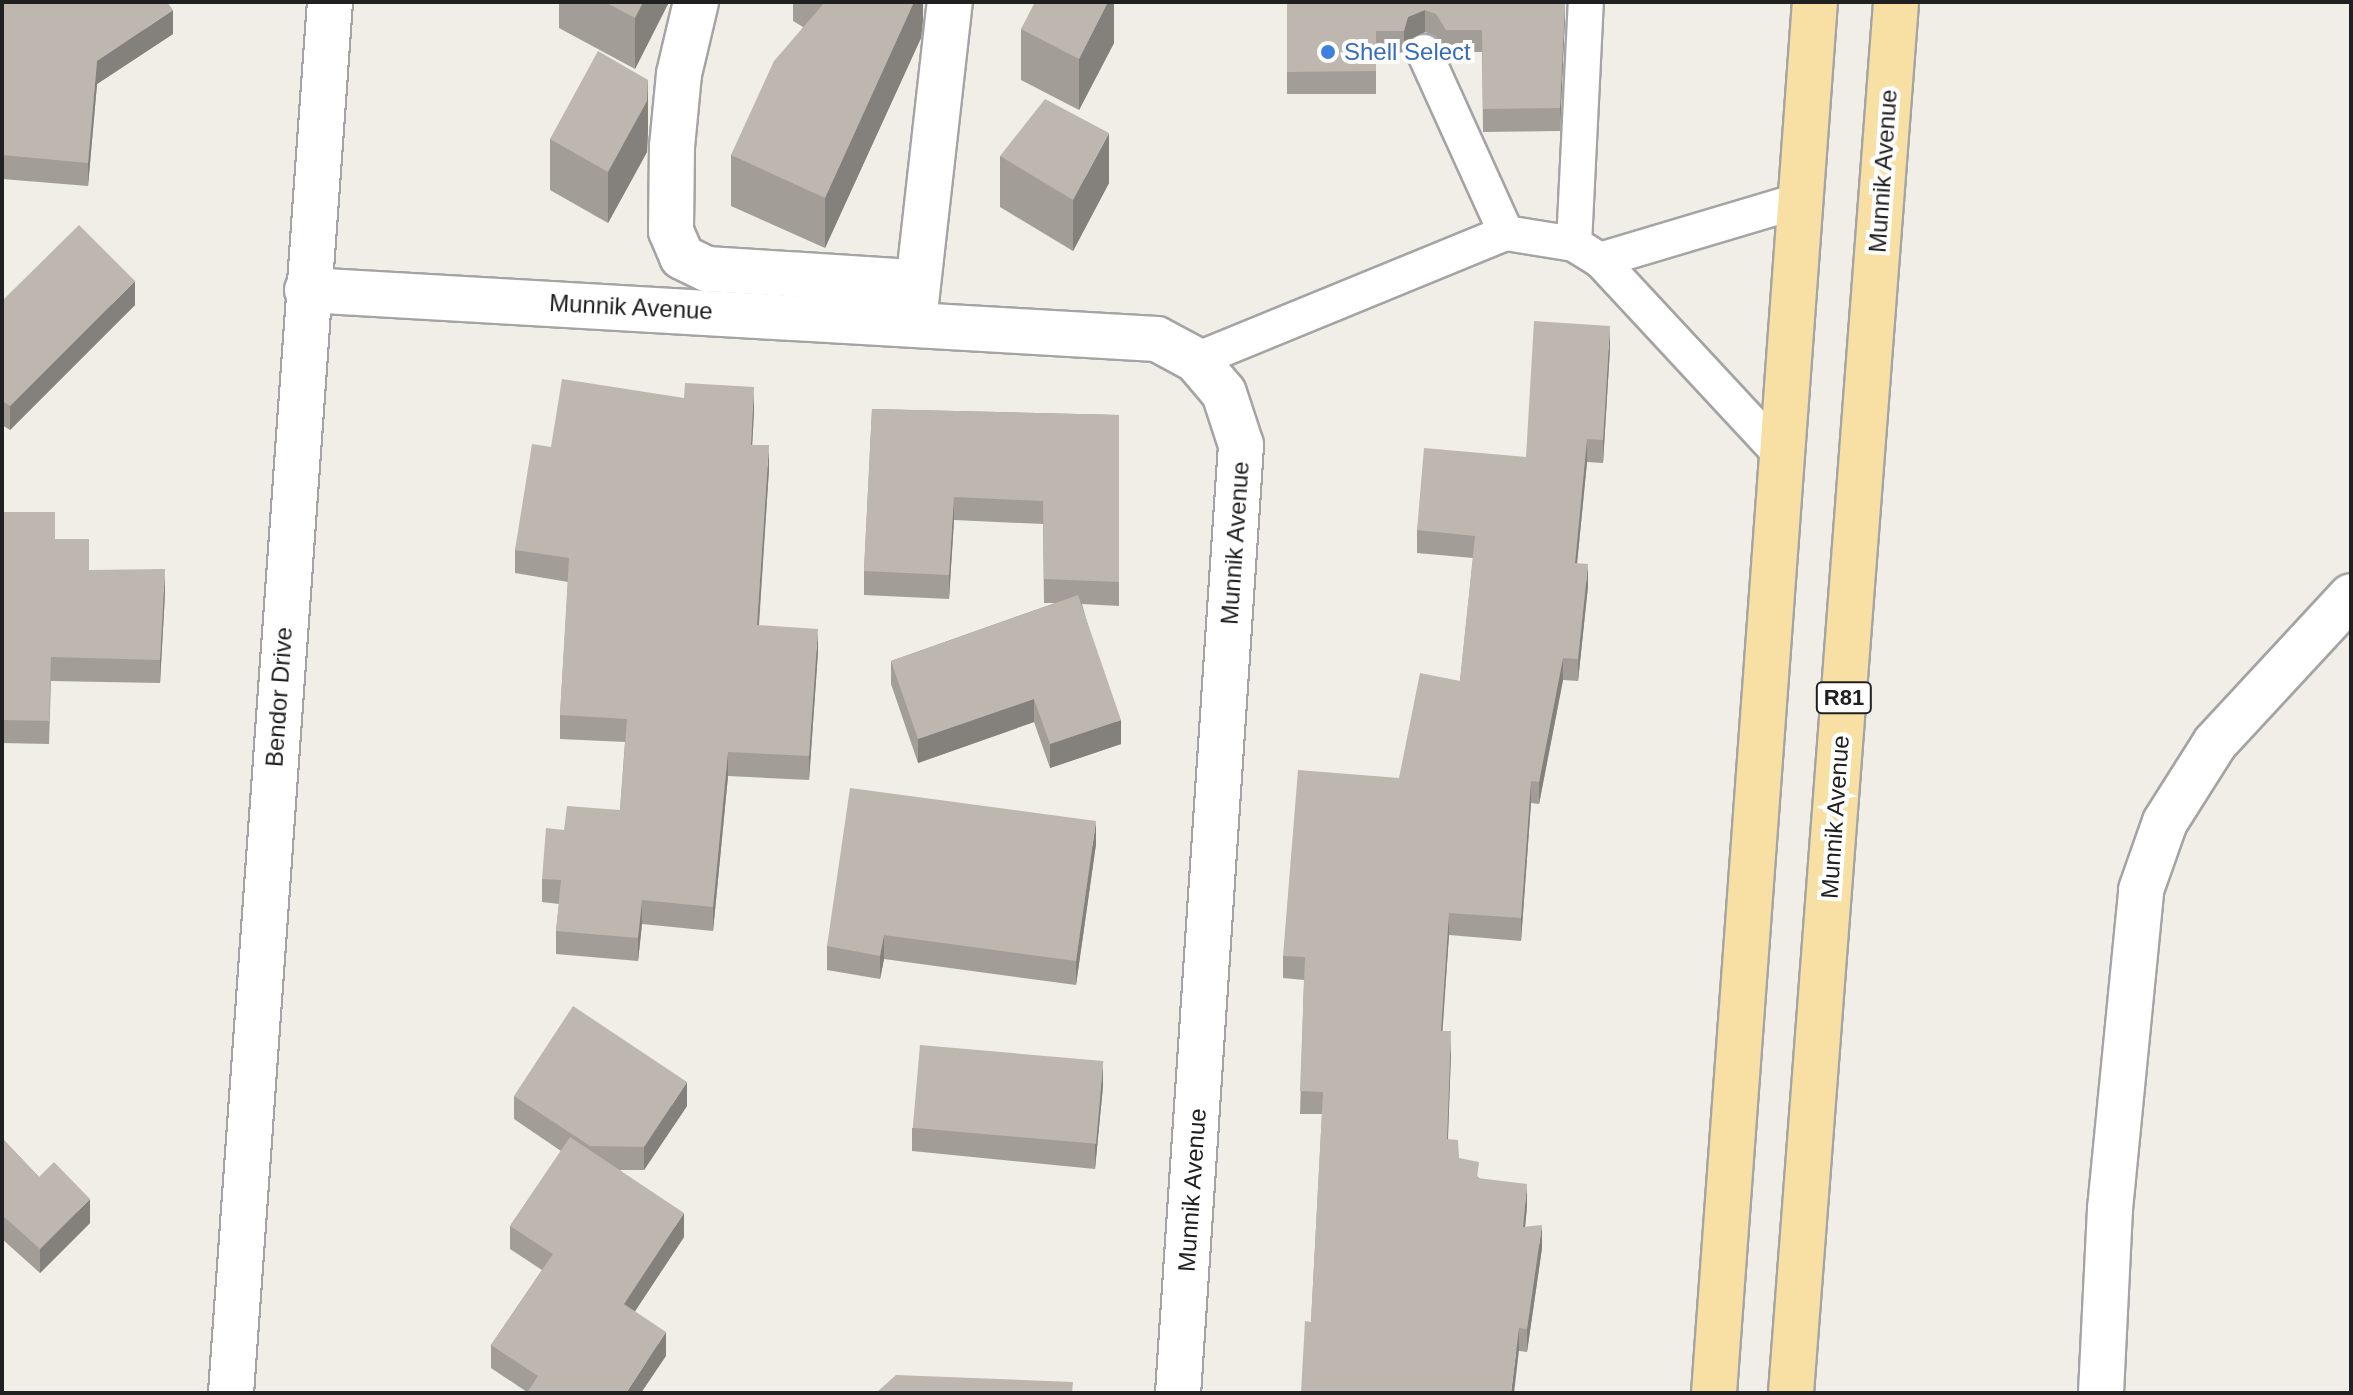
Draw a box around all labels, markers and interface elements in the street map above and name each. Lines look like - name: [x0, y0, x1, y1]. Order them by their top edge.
- place label: Shell Select: [1344, 38, 1471, 66]
- marker: Shell Select: [1319, 43, 1337, 61]
- street label: Munnik Avenue: [1863, 88, 1903, 254]
- street label: Munnik Avenue: [548, 288, 714, 326]
- street label: Munnik Avenue: [1215, 460, 1255, 626]
- street label: Bendor Drive: [260, 626, 298, 768]
- road number: R81: [1814, 680, 1874, 716]
- street label: Munnik Avenue: [1815, 734, 1855, 900]
- street label: Munnik Avenue: [1172, 1107, 1212, 1273]

